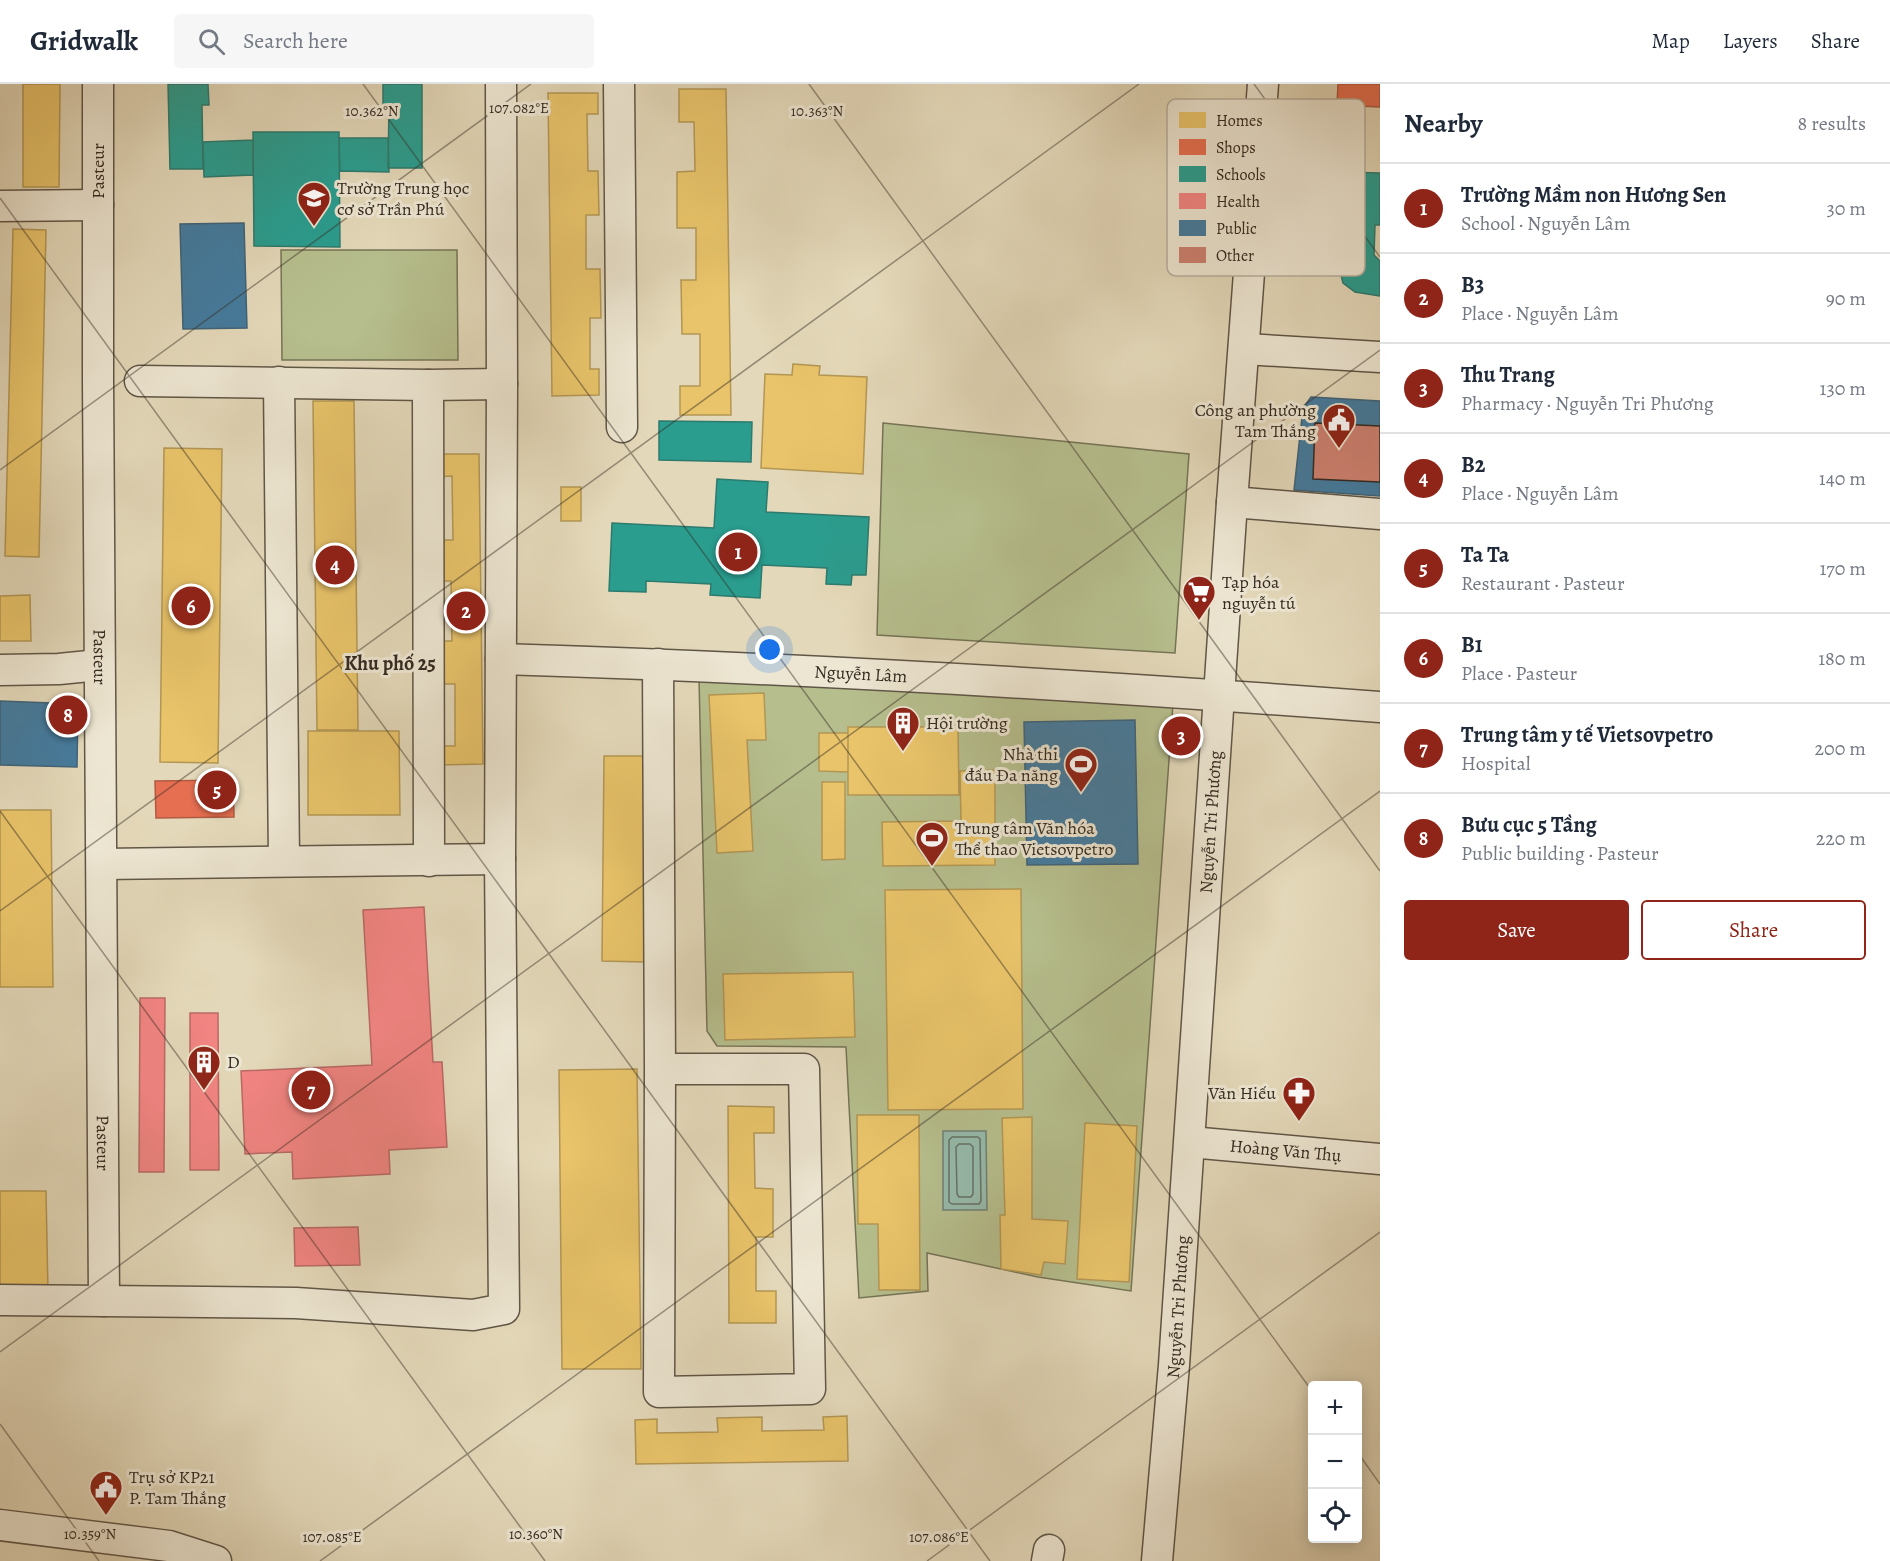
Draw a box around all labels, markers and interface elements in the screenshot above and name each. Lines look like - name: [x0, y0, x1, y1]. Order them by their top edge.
- search box: [174, 14, 594, 68]
- text: Gridwalk: [30, 22, 138, 60]
- icon: search: [195, 25, 228, 58]
- text: Search here: [243, 26, 348, 56]
- text: Map: [1651, 27, 1690, 55]
- text: Layers: [1723, 27, 1778, 55]
- text: Share: [1811, 27, 1860, 55]
- text: 107.082°E: [489, 98, 549, 118]
- legend: [1167, 99, 1365, 276]
- text: 10.362°N: [345, 101, 399, 121]
- text: 10.363°N: [791, 101, 843, 121]
- text: Nearby: [1404, 106, 1483, 141]
- text: Homes: [1216, 110, 1263, 132]
- text: 8 results: [1798, 110, 1866, 137]
- text: Shops: [1216, 137, 1256, 159]
- street label: Pasteur: [86, 143, 110, 199]
- text: Schools: [1216, 164, 1266, 186]
- place label: Trường Trung học cơ sở Trần Phú: [337, 176, 469, 221]
- school or university icon: Trường Trung học cơ sở Trần Phú: [296, 180, 332, 227]
- text: Trường Mầm non Hương Sen: [1461, 180, 1726, 210]
- text: Health: [1216, 191, 1261, 213]
- text: 1: [1420, 195, 1427, 222]
- text: 30 m: [1826, 195, 1866, 222]
- text: School · Nguyễn Lâm: [1461, 210, 1630, 237]
- text: Public: [1216, 218, 1257, 240]
- text: Other: [1216, 245, 1254, 267]
- text: B3: [1461, 270, 1484, 300]
- text: 2: [1419, 285, 1428, 312]
- text: 90 m: [1826, 285, 1866, 312]
- text: Place · Nguyễn Lâm: [1461, 300, 1619, 327]
- text: Thu Trang: [1461, 360, 1555, 390]
- text: 3: [1419, 375, 1428, 402]
- text: 130 m: [1820, 375, 1866, 402]
- text: Pharmacy · Nguyễn Tri Phương: [1461, 390, 1714, 417]
- place label: Công an phường Tam Thắng: [1195, 398, 1316, 443]
- public building icon: Công an phường Tam Thắng: [1321, 402, 1357, 449]
- text: B2: [1461, 450, 1485, 480]
- text: 4: [1419, 465, 1428, 492]
- text: 140 m: [1819, 465, 1866, 492]
- text: Place · Nguyễn Lâm: [1461, 480, 1619, 507]
- pin: 1: [718, 530, 758, 574]
- text: Ta Ta: [1461, 540, 1509, 570]
- pin: 4: [316, 542, 354, 588]
- text: 5: [1419, 555, 1428, 582]
- text: 170 m: [1820, 555, 1866, 582]
- place label: Tạp hóa nguyễn tú: [1222, 570, 1296, 615]
- text: Restaurant · Pasteur: [1461, 570, 1625, 597]
- supermarket icon: Tạp hóa nguyễn tú: [1181, 574, 1217, 621]
- pin: 6: [172, 584, 210, 628]
- pin: 2: [446, 588, 486, 634]
- street label: Pasteur: [88, 629, 112, 685]
- text: B1: [1461, 630, 1483, 660]
- your location: [755, 635, 784, 664]
- text: 6: [1419, 645, 1428, 672]
- text: 180 m: [1818, 645, 1866, 672]
- district label: Khu phố 25: [344, 650, 436, 677]
- street label: Nguyễn Lâm: [814, 660, 908, 688]
- text: Place · Pasteur: [1461, 660, 1577, 687]
- pin: 8: [48, 692, 88, 738]
- building icon: Hội trường: [885, 705, 921, 752]
- place label: Hội trường: [926, 711, 1008, 735]
- pin: 3: [1162, 714, 1200, 758]
- text: Trung tâm y tế Vietsovpetro: [1461, 720, 1713, 750]
- text: 7: [1419, 735, 1428, 762]
- text: 200 m: [1815, 735, 1866, 762]
- place label: Nhà thi đấu Đa năng: [965, 742, 1058, 787]
- sports icon: Nhà thi đấu Đa năng: [1063, 746, 1099, 793]
- street label: Nguyễn Tri Phương: [1194, 750, 1227, 894]
- text: Hospital: [1461, 750, 1531, 777]
- pin: 5: [198, 768, 236, 812]
- text: Bưu cục 5 Tầng: [1461, 810, 1597, 840]
- place label: Trung tâm Văn hóa Thể thao Vietsovpetro: [955, 816, 1113, 861]
- sports icon: Trung tâm Văn hóa Thể thao Vietsovpetro: [914, 820, 950, 867]
- text: 8: [1419, 825, 1428, 852]
- text: 220 m: [1816, 825, 1866, 852]
- text: Public building · Pasteur: [1461, 840, 1659, 867]
- button: Save: [1404, 900, 1629, 960]
- button: Share: [1641, 900, 1866, 960]
- building icon: D: [186, 1044, 222, 1091]
- place label: D: [227, 1050, 240, 1074]
- pin: 7: [292, 1068, 330, 1112]
- pharmacy icon: Văn Hiếu: [1281, 1075, 1317, 1122]
- place label: Văn Hiếu: [1207, 1081, 1276, 1105]
- street label: Pasteur: [91, 1115, 115, 1171]
- street label: Hoàng Văn Thụ: [1229, 1134, 1343, 1168]
- street label: Nguyễn Tri Phương: [1161, 1235, 1195, 1379]
- map controls: [1308, 1381, 1362, 1543]
- button: +: [1308, 1381, 1362, 1435]
- button: −: [1308, 1435, 1362, 1489]
- place label: Trụ sở KP21 P. Tam Thắng: [129, 1465, 226, 1510]
- public building icon: Trụ sở KP21 P. Tam Thắng: [88, 1469, 124, 1516]
- button: locate: [1308, 1489, 1362, 1543]
- text: 10.359°N: [64, 1524, 116, 1544]
- text: 10.360°N: [509, 1524, 563, 1544]
- text: 107.085°E: [302, 1527, 362, 1547]
- text: 107.086°E: [909, 1527, 969, 1547]

